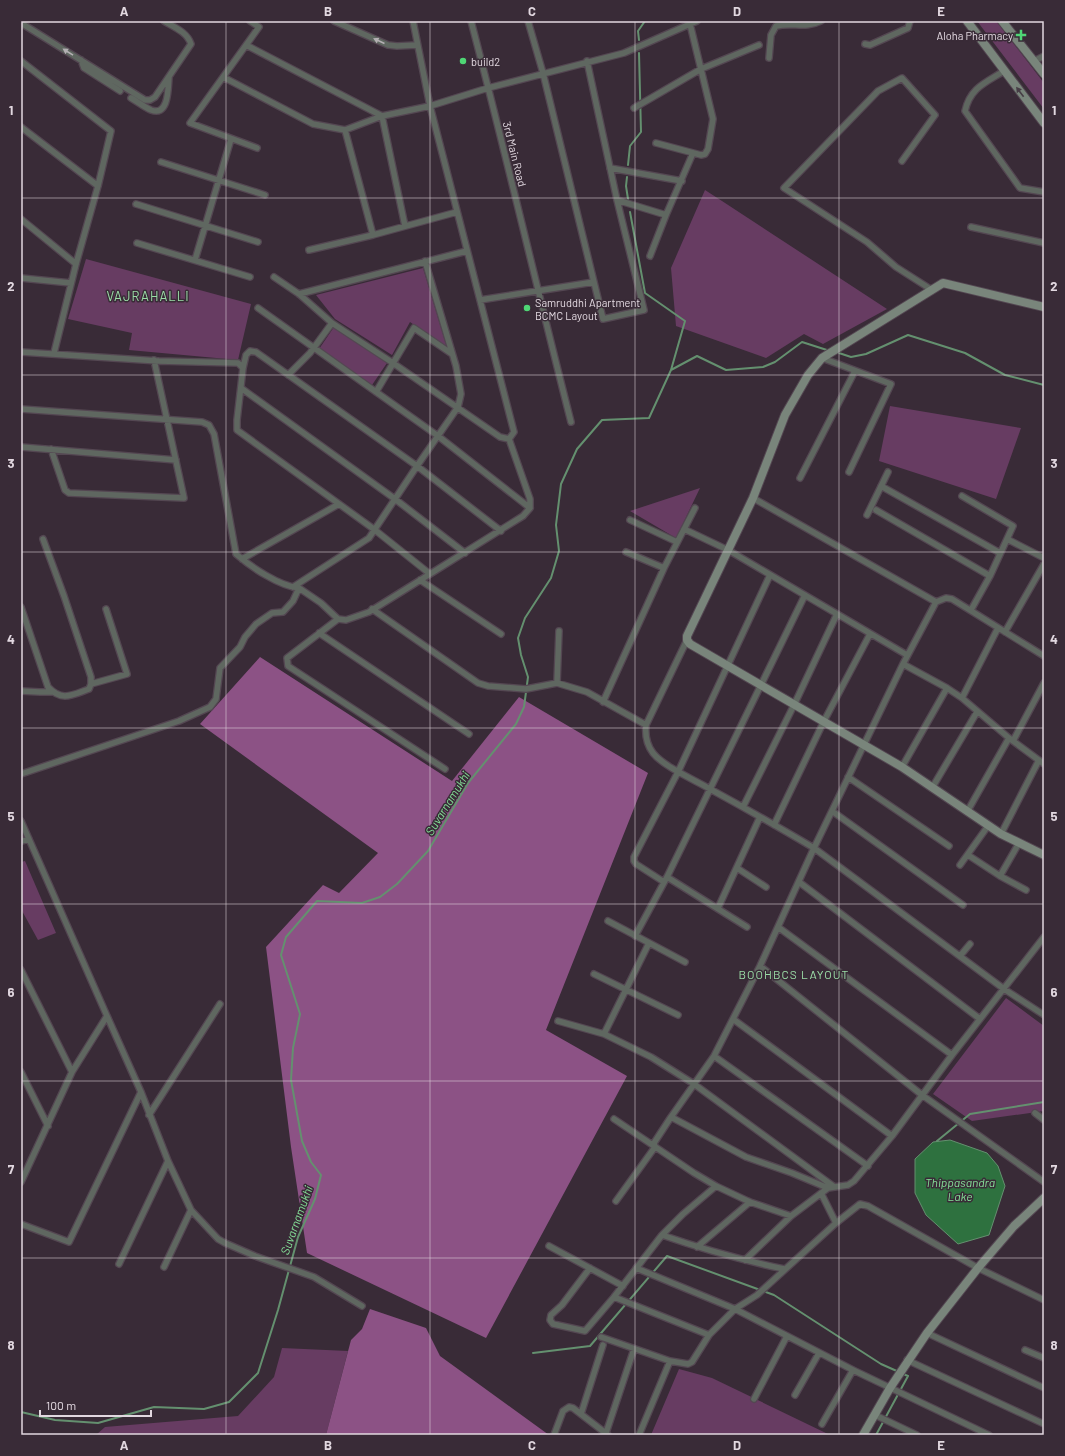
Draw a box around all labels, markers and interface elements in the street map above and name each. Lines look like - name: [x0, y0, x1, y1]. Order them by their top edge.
- text: A: [120, 3, 129, 19]
- text: B: [324, 3, 332, 19]
- text: C: [528, 3, 536, 19]
- text: D: [733, 3, 741, 19]
- text: E: [937, 3, 945, 19]
- place label: Aloha Pharmacy: [937, 29, 1013, 42]
- marker: Aloha Pharmacy: [1016, 30, 1026, 40]
- one-way arrow: [373, 38, 385, 44]
- one-way arrow: [62, 49, 74, 56]
- place label: build2: [471, 55, 500, 68]
- marker: build2: [458, 56, 468, 66]
- one-way arrow: [1016, 87, 1025, 98]
- text: 1: [9, 102, 13, 118]
- text: 1: [1052, 102, 1056, 118]
- street label: 3rd Main Road: [501, 120, 529, 188]
- text: 2: [7, 278, 15, 294]
- text: 2: [1050, 278, 1058, 294]
- district label: VAJRAHALLI: [106, 288, 190, 304]
- place label: Samruddhi Apartment BCMC Layout: [535, 296, 640, 322]
- marker: Samruddhi Apartment BCMC Layout: [522, 303, 532, 313]
- text: 3: [7, 455, 15, 471]
- text: 3: [1050, 455, 1058, 471]
- text: 4: [7, 631, 15, 647]
- text: 4: [1050, 631, 1058, 647]
- water label: Suvarnamukhi: [422, 769, 472, 837]
- text: 5: [7, 808, 15, 824]
- text: 5: [1050, 808, 1058, 824]
- district label: BOOHBCS LAYOUT: [739, 967, 849, 981]
- text: 6: [8, 984, 15, 1000]
- text: 6: [1051, 984, 1058, 1000]
- text: 7: [8, 1161, 15, 1177]
- text: 7: [1051, 1161, 1058, 1177]
- water label: Thippasandra Lake: [925, 1175, 995, 1203]
- water label: Suvarnamukhi: [277, 1184, 315, 1256]
- text: 8: [7, 1337, 15, 1353]
- text: 8: [1050, 1337, 1058, 1353]
- scale bar: [40, 1392, 151, 1418]
- text: 100 m: [46, 1398, 76, 1412]
- text: A: [120, 1437, 129, 1453]
- text: B: [324, 1437, 332, 1453]
- text: C: [528, 1437, 536, 1453]
- text: D: [733, 1437, 741, 1453]
- text: E: [937, 1437, 945, 1453]

